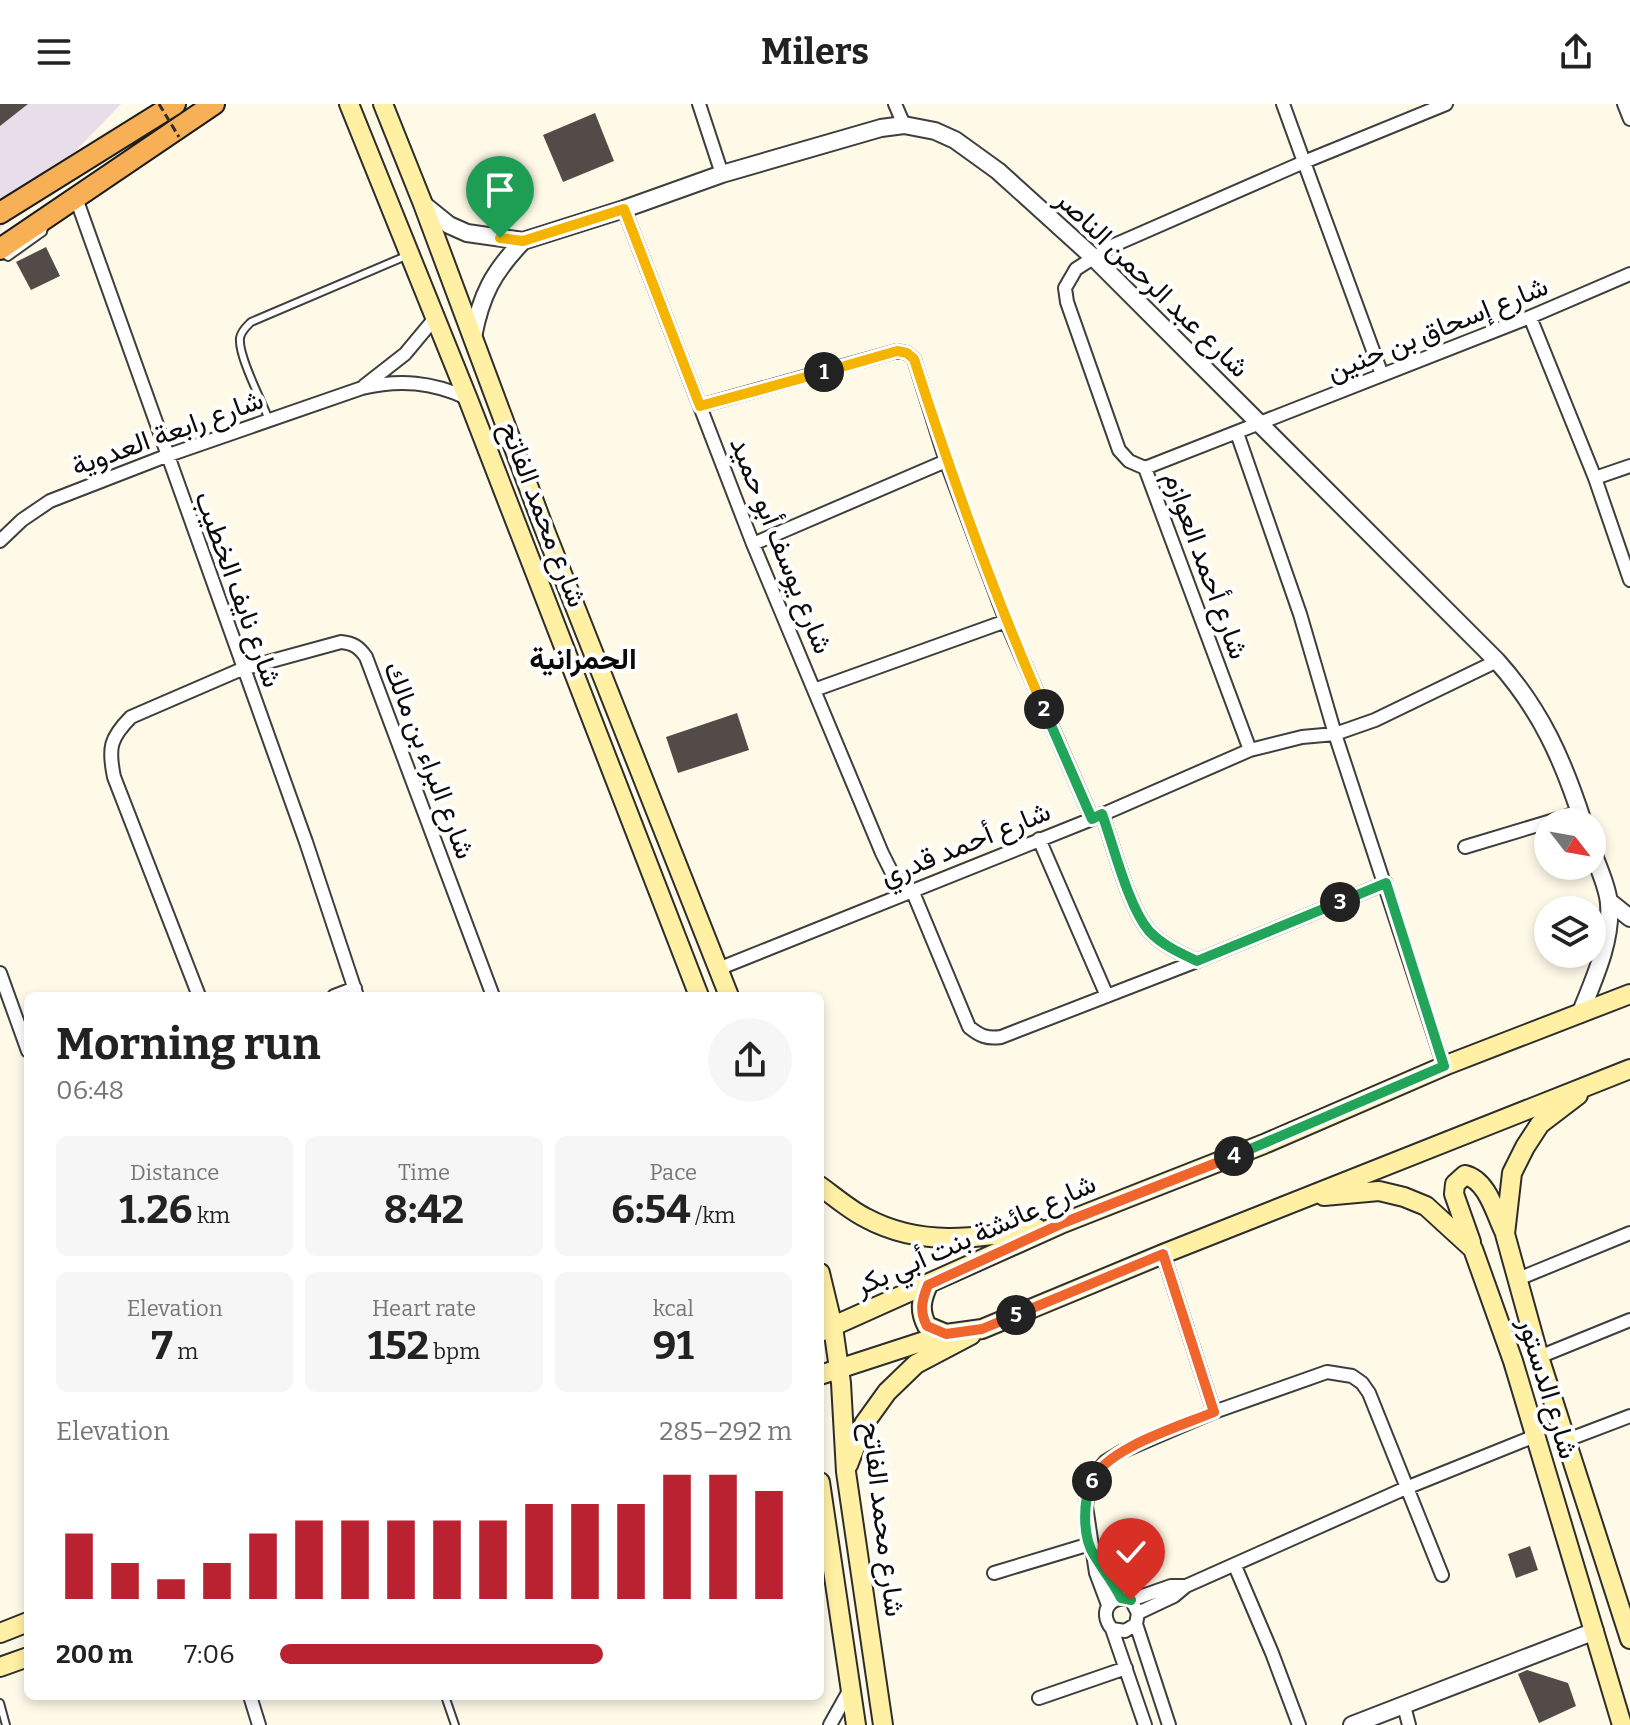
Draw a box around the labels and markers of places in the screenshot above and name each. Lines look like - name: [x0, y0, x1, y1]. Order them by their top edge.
- pin: [466, 156, 534, 238]
- pin: 1: [804, 352, 844, 392]
- pin: 2: [1024, 689, 1064, 729]
- pin: 3: [1320, 882, 1360, 922]
- pin: 4: [1214, 1136, 1254, 1176]
- pin: 5: [996, 1295, 1036, 1335]
- pin: 6: [1072, 1461, 1112, 1501]
- pin: [1097, 1518, 1165, 1600]

